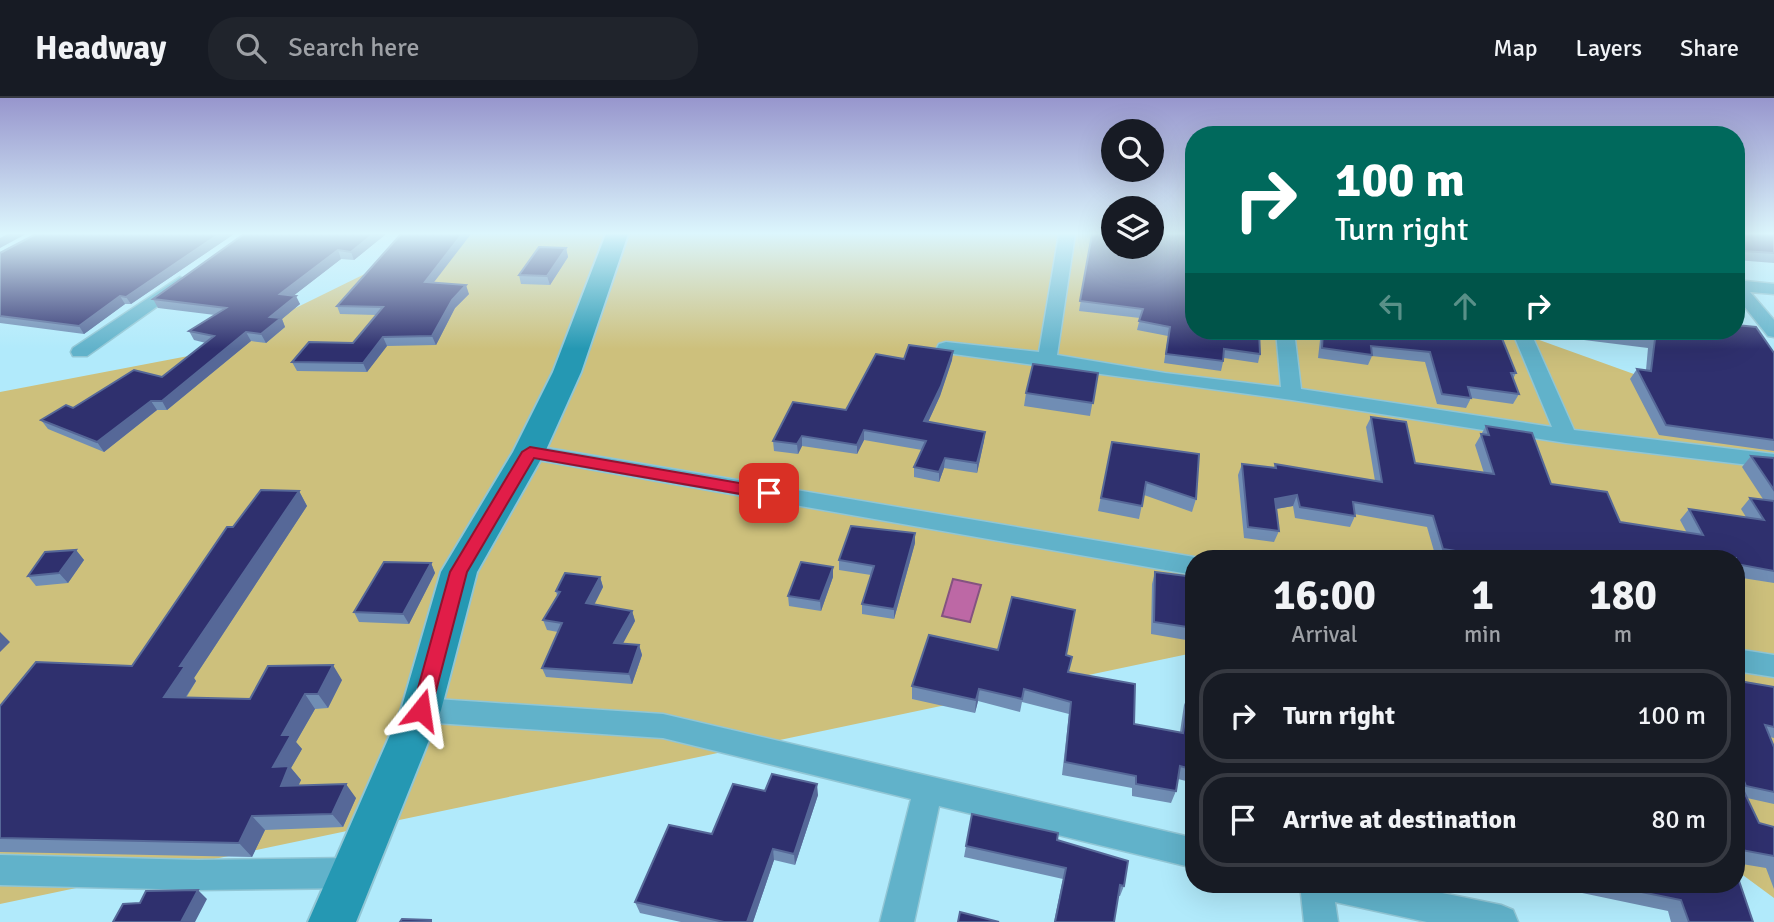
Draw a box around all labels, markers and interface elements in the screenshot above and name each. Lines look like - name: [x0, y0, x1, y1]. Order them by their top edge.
- search box: [208, 17, 698, 80]
- text: Headway: [35, 28, 166, 69]
- icon: search: [232, 29, 270, 67]
- text: Search here: [288, 32, 419, 64]
- text: Map: [1493, 33, 1538, 63]
- text: Layers: [1576, 33, 1642, 63]
- text: Share: [1680, 33, 1739, 63]
- map controls: [1101, 119, 1164, 259]
- button: search: [1101, 119, 1164, 182]
- text: 100 m: [1335, 150, 1465, 210]
- icon: right: [1220, 154, 1311, 245]
- button: layers: [1101, 196, 1164, 259]
- text: Turn right: [1335, 210, 1468, 249]
- icon: left: [1373, 287, 1411, 325]
- icon: ahead: [1446, 287, 1484, 325]
- icon: right: [1519, 287, 1557, 325]
- pin: [739, 463, 799, 523]
- icon: arrive: [750, 474, 788, 512]
- text: 16:00: [1273, 570, 1376, 621]
- text: 1: [1471, 570, 1494, 621]
- text: 180: [1589, 570, 1657, 621]
- text: Arrival: [1291, 620, 1358, 649]
- text: min: [1464, 620, 1501, 649]
- text: m: [1614, 620, 1632, 649]
- position arrow: [384, 673, 458, 747]
- icon: right: [1224, 697, 1262, 735]
- text: Turn right: [1283, 700, 1395, 732]
- text: 100 m: [1637, 700, 1706, 732]
- icon: arrive: [1224, 801, 1262, 839]
- text: Arrive at destination: [1283, 804, 1516, 836]
- text: 80 m: [1651, 804, 1706, 836]

